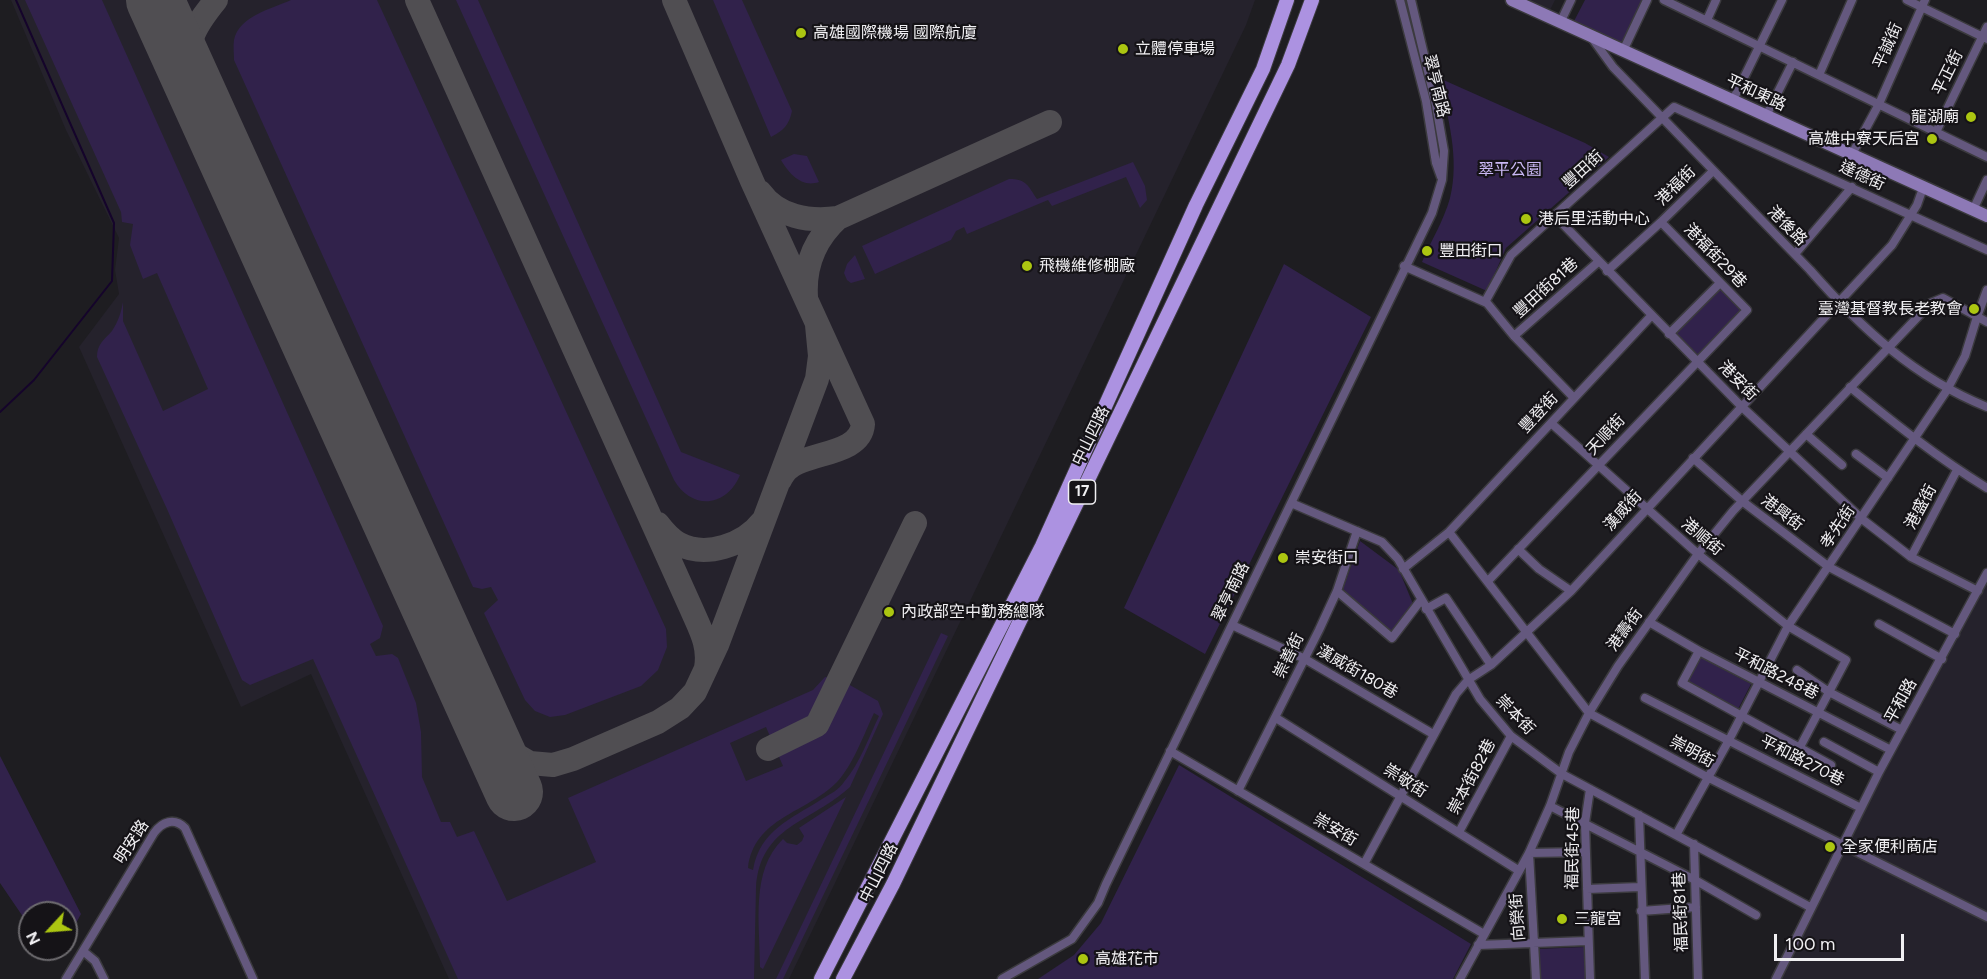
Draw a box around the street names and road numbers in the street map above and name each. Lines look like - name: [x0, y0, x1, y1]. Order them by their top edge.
- street label: 平誠街: [1869, 20, 1907, 72]
- street label: 平正街: [1929, 47, 1967, 99]
- street label: 翠亨南路: [1419, 53, 1453, 119]
- street label: 平和東路: [1723, 71, 1789, 115]
- street label: 豐田街: [1559, 147, 1607, 193]
- street label: 達德街: [1836, 157, 1888, 195]
- street label: 港福街: [1652, 162, 1700, 210]
- street label: 港後路: [1763, 202, 1811, 250]
- street label: 港福街29巷: [1680, 220, 1750, 292]
- street label: 豐田街81巷: [1510, 254, 1582, 322]
- street label: 港安街: [1714, 357, 1762, 405]
- street label: 豐登街: [1516, 389, 1562, 437]
- street label: 中山四路: [1068, 403, 1114, 469]
- street label: 天順街: [1583, 411, 1629, 459]
- road number: 17: [1068, 480, 1096, 504]
- street label: 港盛街: [1901, 481, 1941, 533]
- street label: 漢威街: [1600, 487, 1646, 535]
- street label: 港興街: [1757, 491, 1807, 535]
- street label: 孝先街: [1817, 502, 1859, 552]
- street label: 港順街: [1677, 514, 1727, 560]
- street label: 翠亨南路: [1208, 559, 1254, 625]
- street label: 港壽街: [1603, 605, 1647, 655]
- street label: 崇善街: [1270, 630, 1308, 682]
- street label: 漢威街180巷: [1313, 641, 1401, 703]
- street label: 平和路248巷: [1730, 644, 1822, 704]
- street label: 平和路: [1881, 675, 1921, 727]
- street label: 崇本街: [1491, 691, 1539, 739]
- street label: 崇明街: [1666, 732, 1718, 772]
- street label: 平和路270巷: [1757, 732, 1847, 790]
- street label: 崇本街82巷: [1444, 736, 1500, 818]
- street label: 崇敬街: [1380, 760, 1430, 802]
- street label: 福民街45巷: [1563, 806, 1583, 890]
- street label: 崇安街: [1309, 810, 1361, 850]
- street label: 明安路: [111, 817, 153, 867]
- street label: 中山四路: [856, 840, 902, 906]
- street label: 福民街81巷: [1670, 871, 1692, 953]
- street label: 向榮街: [1507, 892, 1529, 942]

